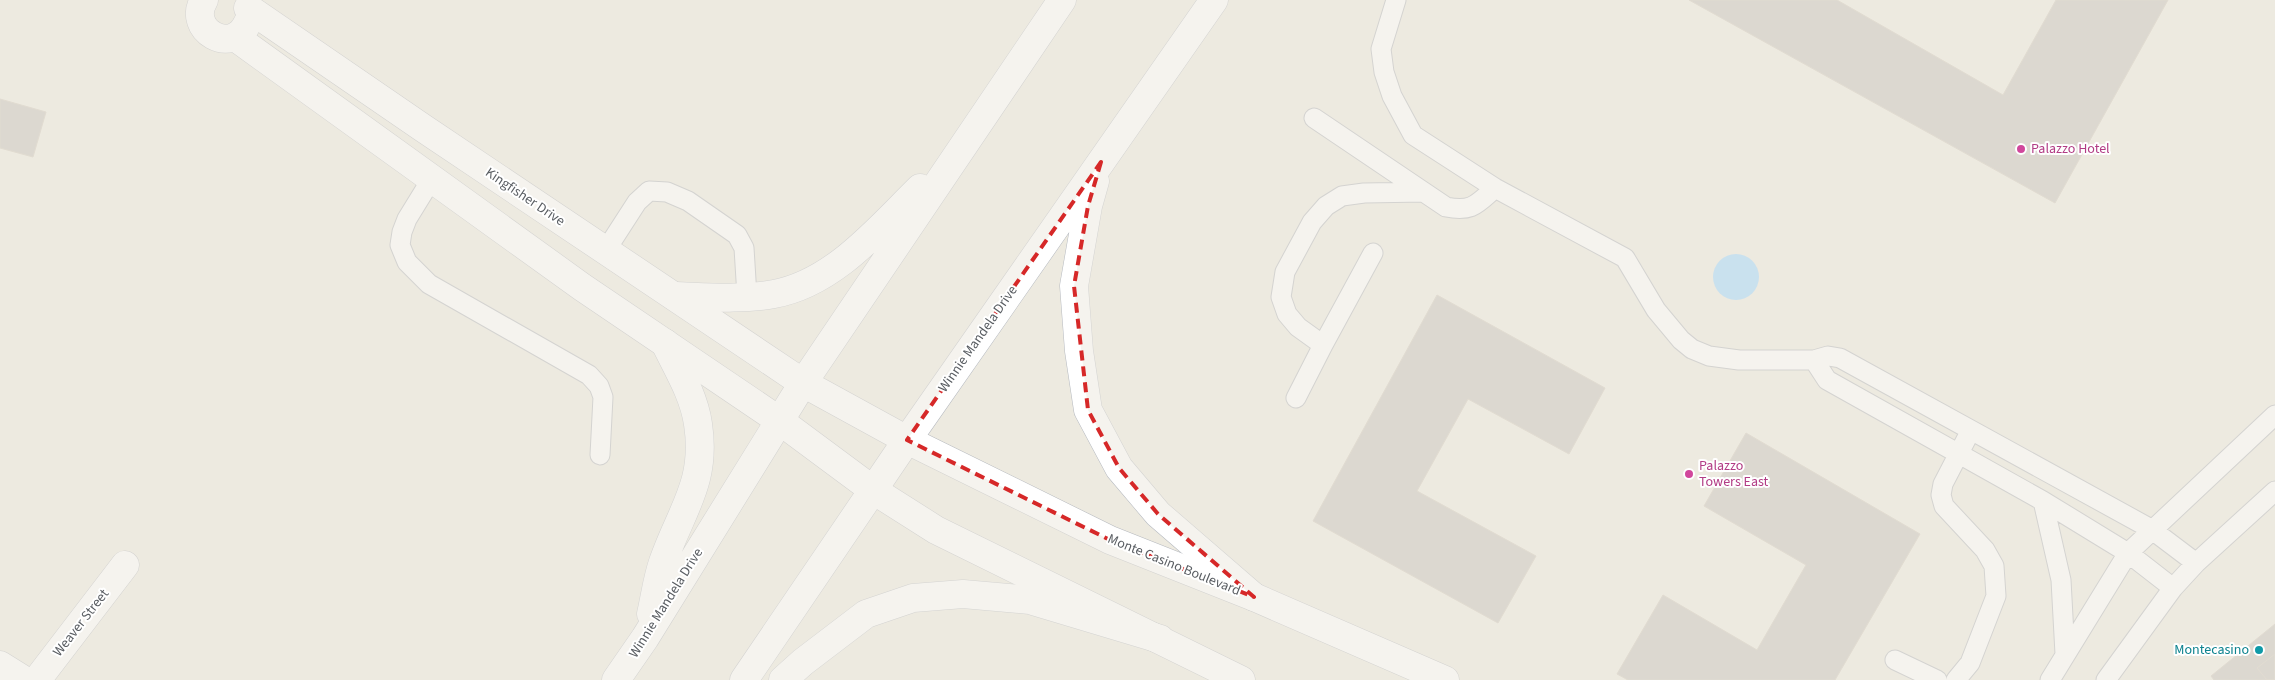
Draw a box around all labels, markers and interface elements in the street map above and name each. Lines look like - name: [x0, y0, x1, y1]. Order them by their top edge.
- place label: Palazzo Hotel: [2031, 139, 2110, 159]
- marker: Palazzo Hotel: [2015, 143, 2027, 155]
- street label: Kingfisher Drive: [481, 163, 569, 231]
- street label: Winnie Mandela Drive: [934, 281, 1022, 396]
- place label: Palazzo Towers East: [1699, 456, 1769, 492]
- marker: Palazzo Towers East: [1683, 468, 1695, 480]
- street label: Monte Casino Boulevard: [1104, 529, 1244, 601]
- street label: Winnie Mandela Drive: [624, 544, 708, 662]
- street label: Weaver Street: [48, 585, 114, 661]
- place label: Montecasino: [2174, 640, 2249, 660]
- marker: Montecasino: [2253, 644, 2265, 656]

